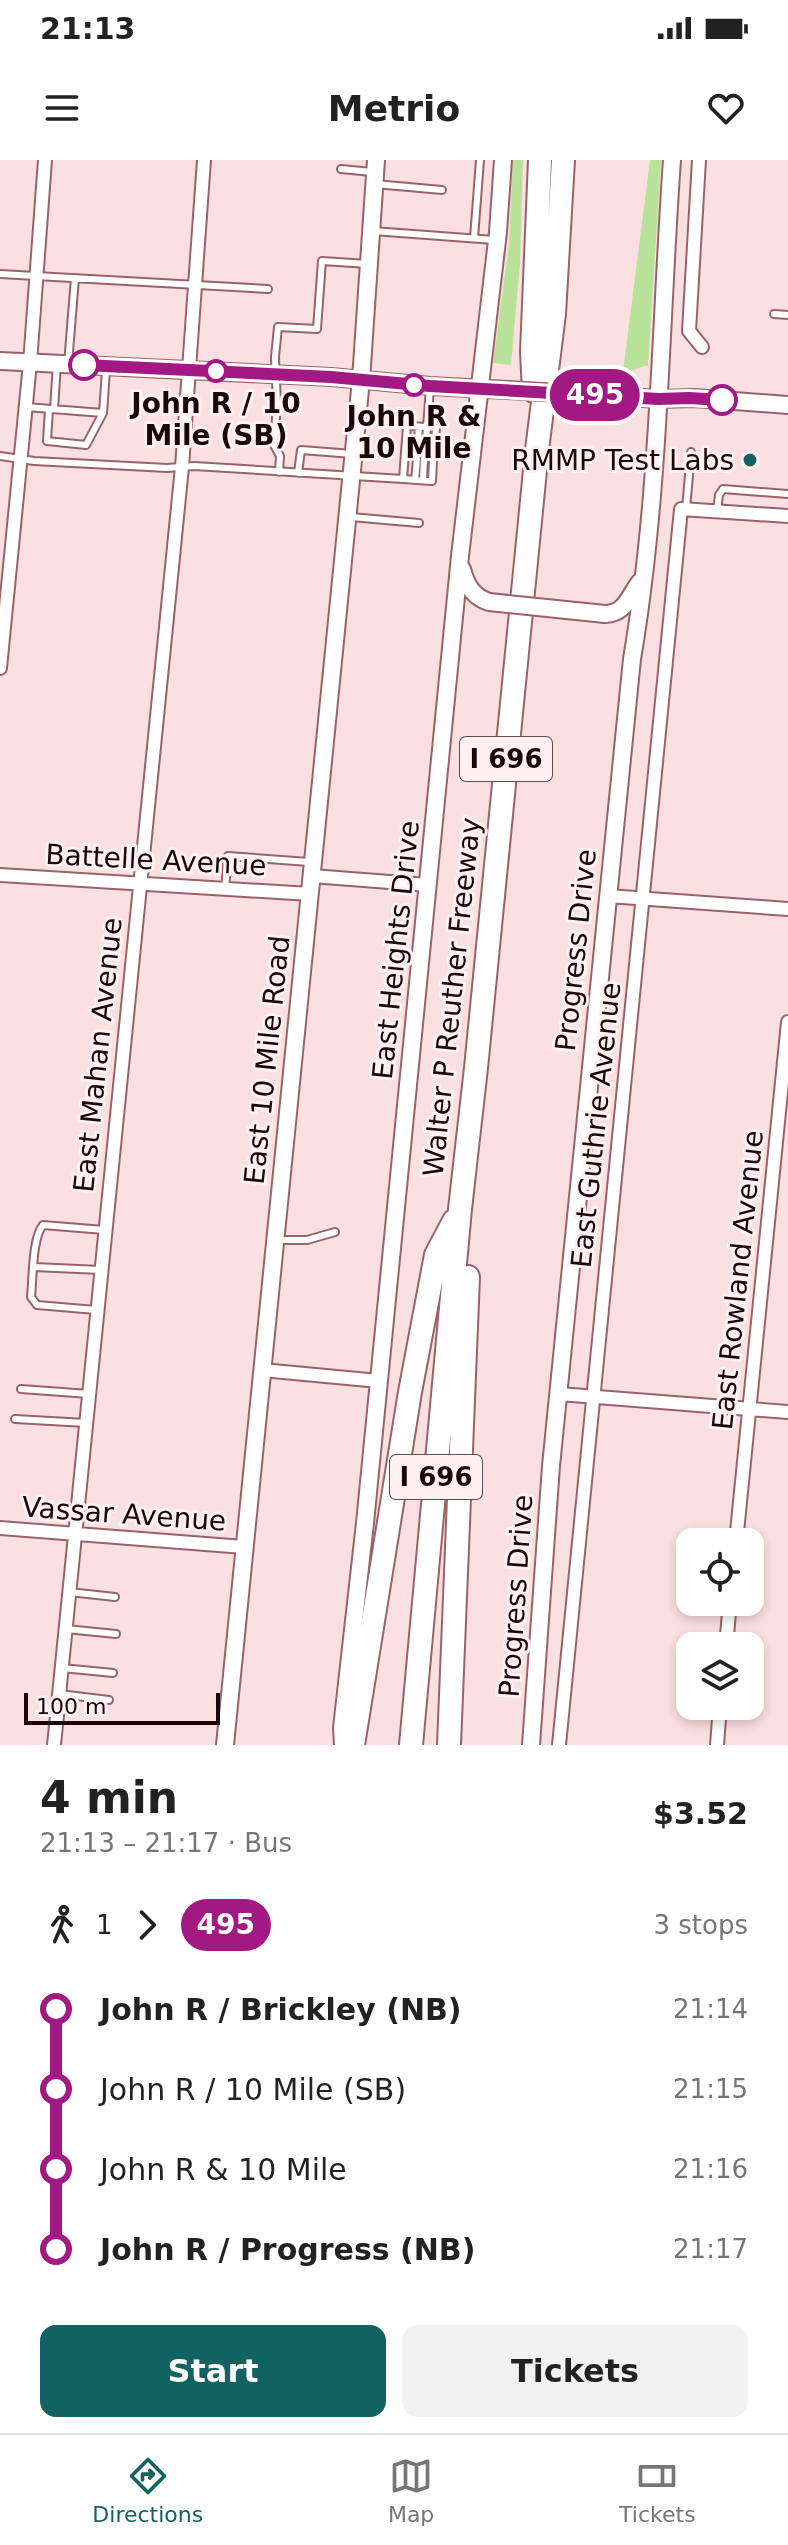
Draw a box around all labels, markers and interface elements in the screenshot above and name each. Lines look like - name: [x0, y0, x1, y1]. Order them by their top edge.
- text: 21:13: [40, 11, 136, 46]
- icon: menu: [40, 86, 84, 130]
- icon: heart: [704, 86, 748, 130]
- text: Metrio: [328, 88, 460, 129]
- unlabelled marker: [69, 350, 99, 380]
- marker: John R / 10 Mile (SB): [205, 360, 227, 382]
- line badge: 495: [549, 369, 641, 421]
- marker: John R & 10 Mile: [403, 374, 425, 396]
- text: 495: [566, 378, 624, 411]
- unlabelled marker: [707, 385, 737, 415]
- place label: John R / 10 Mile (SB): [129, 387, 301, 452]
- place label: John R & 10 Mile: [345, 400, 482, 465]
- place label: RMMP Test Labs: [511, 444, 734, 477]
- marker: RMMP Test Labs: [741, 451, 759, 469]
- road number: I 696: [460, 737, 552, 781]
- street label: Walter P Reuther Freeway: [417, 816, 487, 1178]
- street label: East Heights Drive: [366, 819, 426, 1081]
- street label: Battelle Avenue: [45, 838, 267, 882]
- street label: Progress Drive: [549, 847, 603, 1053]
- street label: East Mahan Avenue: [67, 916, 129, 1194]
- street label: East 10 Mile Road: [238, 934, 296, 1186]
- street label: East Guthrie Avenue: [565, 981, 627, 1269]
- street label: East Rowland Avenue: [706, 1129, 770, 1431]
- road number: I 696: [390, 1455, 482, 1499]
- street label: Vassar Avenue: [21, 1490, 227, 1538]
- street label: Progress Drive: [492, 1494, 540, 1698]
- map controls: [676, 1528, 764, 1720]
- button: locate: [676, 1528, 764, 1616]
- button: layers: [676, 1632, 764, 1720]
- scale bar: [24, 1689, 220, 1725]
- text: 100 m: [36, 1694, 106, 1719]
- text: 4 min: [40, 1772, 178, 1823]
- text: $3.52: [653, 1796, 748, 1831]
- text: 21:13 – 21:17 · Bus: [40, 1828, 292, 1858]
- icon: walk: [40, 1903, 84, 1947]
- icon: forward: [125, 1903, 169, 1947]
- text: 495: [197, 1908, 255, 1941]
- text: 1: [96, 1910, 113, 1940]
- text: 3 stops: [653, 1910, 748, 1940]
- text: John R / Brickley (NB): [100, 1992, 462, 2027]
- text: 21:14: [673, 1994, 748, 2024]
- text: John R / 10 Mile (SB): [100, 2072, 406, 2107]
- text: 21:15: [673, 2074, 748, 2104]
- text: John R & 10 Mile: [100, 2152, 347, 2187]
- text: 21:16: [673, 2154, 748, 2184]
- text: John R / Progress (NB): [100, 2232, 475, 2267]
- text: 21:17: [673, 2234, 748, 2264]
- button: Start: [40, 2325, 386, 2417]
- button: Tickets: [402, 2325, 748, 2417]
- tab: Directions: [92, 2454, 203, 2527]
- tab: Map: [388, 2454, 434, 2527]
- tab: Tickets: [619, 2454, 696, 2527]

